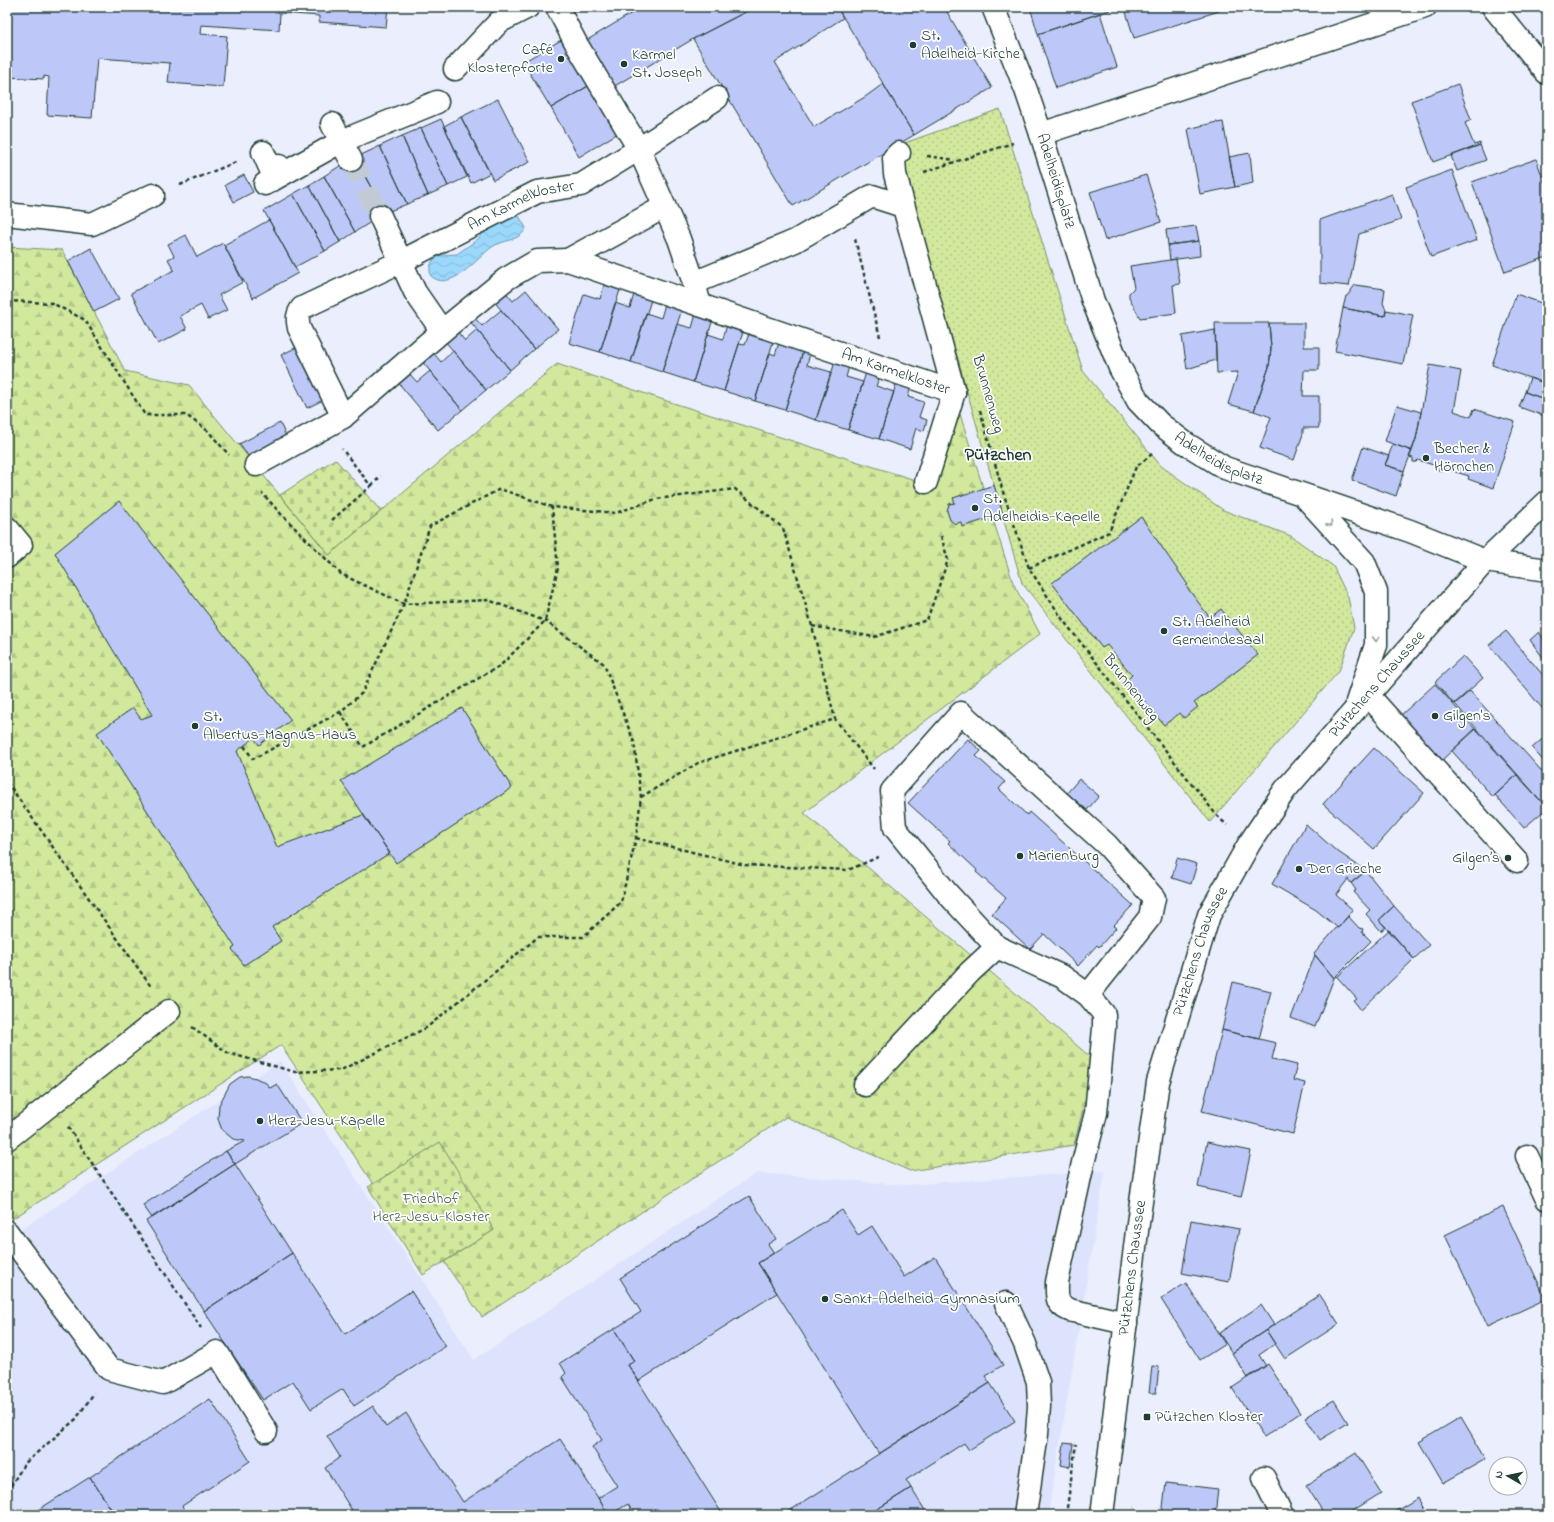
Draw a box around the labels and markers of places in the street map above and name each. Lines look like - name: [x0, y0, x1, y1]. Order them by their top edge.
- place label: St. Adelheid-Kirche: [921, 24, 1021, 66]
- place label: Café Klosterpforte: [468, 38, 554, 80]
- marker: St. Adelheid-Kirche: [908, 40, 918, 50]
- place label: Karmel St. Joseph: [632, 43, 702, 85]
- marker: Café Klosterpforte: [556, 54, 566, 64]
- marker: Karmel St. Joseph: [619, 59, 629, 69]
- place label: Becher & Hörnchen: [1433, 437, 1494, 479]
- marker: Becher & Hörnchen: [1421, 453, 1431, 463]
- place label: St. Adelheidis-Kapelle: [983, 487, 1101, 529]
- marker: St. Adelheidis-Kapelle: [970, 503, 980, 513]
- place label: St. Adelheid Gemeindesaal: [1172, 610, 1264, 652]
- marker: St. Adelheid Gemeindesaal: [1159, 626, 1169, 636]
- place label: Gilgen's: [1443, 704, 1491, 728]
- place label: St. Albertus-Magnus-Haus: [203, 705, 357, 747]
- marker: Gilgen's: [1430, 711, 1440, 721]
- marker: St. Albertus-Magnus-Haus: [190, 721, 200, 731]
- place label: Marienburg: [1028, 844, 1099, 868]
- place label: Gilgen’s: [1452, 846, 1500, 870]
- marker: Marienburg: [1015, 851, 1025, 861]
- marker: Gilgen’s: [1503, 853, 1513, 863]
- place label: Der Grieche: [1306, 857, 1383, 881]
- marker: Der Grieche: [1294, 864, 1304, 874]
- place label: Herz-Jesu-Kapelle: [268, 1109, 386, 1133]
- marker: Herz-Jesu-Kapelle: [255, 1116, 265, 1126]
- place label: Sankt-Adelheid-Gymnasium: [833, 1287, 1020, 1311]
- marker: Sankt-Adelheid-Gymnasium: [820, 1294, 830, 1304]
- place label: Pützchen Kloster: [1155, 1405, 1263, 1429]
- marker: Pützchen Kloster: [1142, 1412, 1152, 1422]

